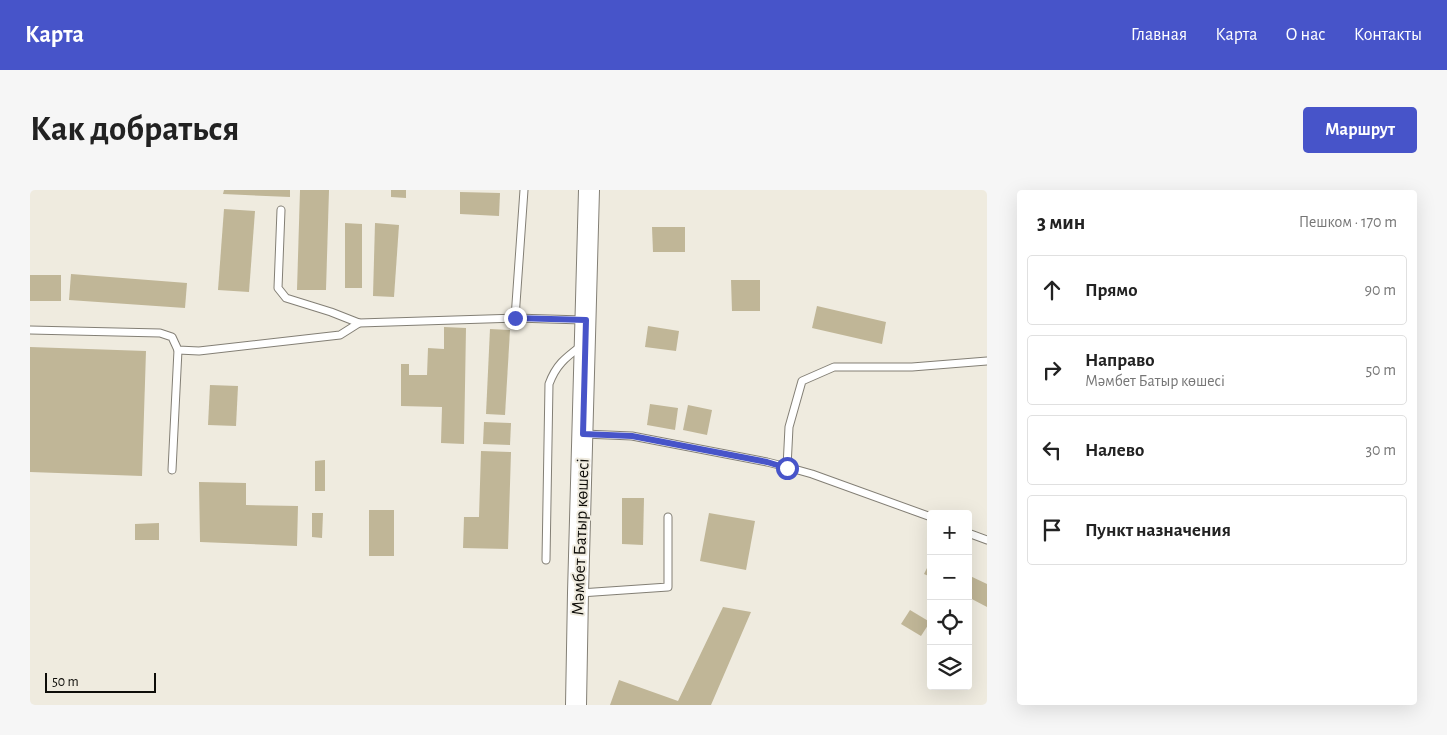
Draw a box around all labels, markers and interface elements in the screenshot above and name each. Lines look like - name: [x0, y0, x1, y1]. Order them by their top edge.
- text: Карта: [25, 23, 84, 47]
- text: Главная: [1131, 26, 1187, 44]
- text: Карта: [1215, 26, 1257, 44]
- text: О нас: [1285, 26, 1326, 44]
- text: Контакты: [1354, 26, 1422, 44]
- button: Маршрут: [1303, 107, 1417, 153]
- text: Как добраться: [30, 112, 239, 147]
- text: 3 мин: [1037, 212, 1085, 233]
- text: Пешком · 170 m: [1299, 214, 1397, 230]
- icon: ahead: [1038, 276, 1066, 304]
- text: Прямо: [1085, 281, 1138, 300]
- text: 90 m: [1365, 282, 1396, 298]
- route end: [504, 307, 527, 330]
- text: Направо: [1085, 351, 1155, 370]
- icon: right: [1038, 356, 1066, 384]
- text: 50 m: [1365, 362, 1396, 378]
- text: Мәмбет Батыр көшесі: [1085, 373, 1225, 389]
- icon: left: [1038, 436, 1066, 464]
- text: Налево: [1085, 441, 1144, 460]
- text: 30 m: [1366, 442, 1396, 458]
- route start: [776, 457, 799, 480]
- street label: Мәмбет Батыр көшесі: [568, 458, 593, 616]
- map controls: [927, 510, 972, 690]
- button: +: [927, 510, 972, 555]
- icon: arrive: [1038, 516, 1066, 544]
- text: Пункт назначения: [1085, 521, 1231, 540]
- button: −: [927, 555, 972, 600]
- button: locate: [927, 600, 972, 645]
- button: layers: [927, 645, 972, 690]
- scale bar: [45, 670, 156, 693]
- text: 50 m: [52, 675, 79, 689]

